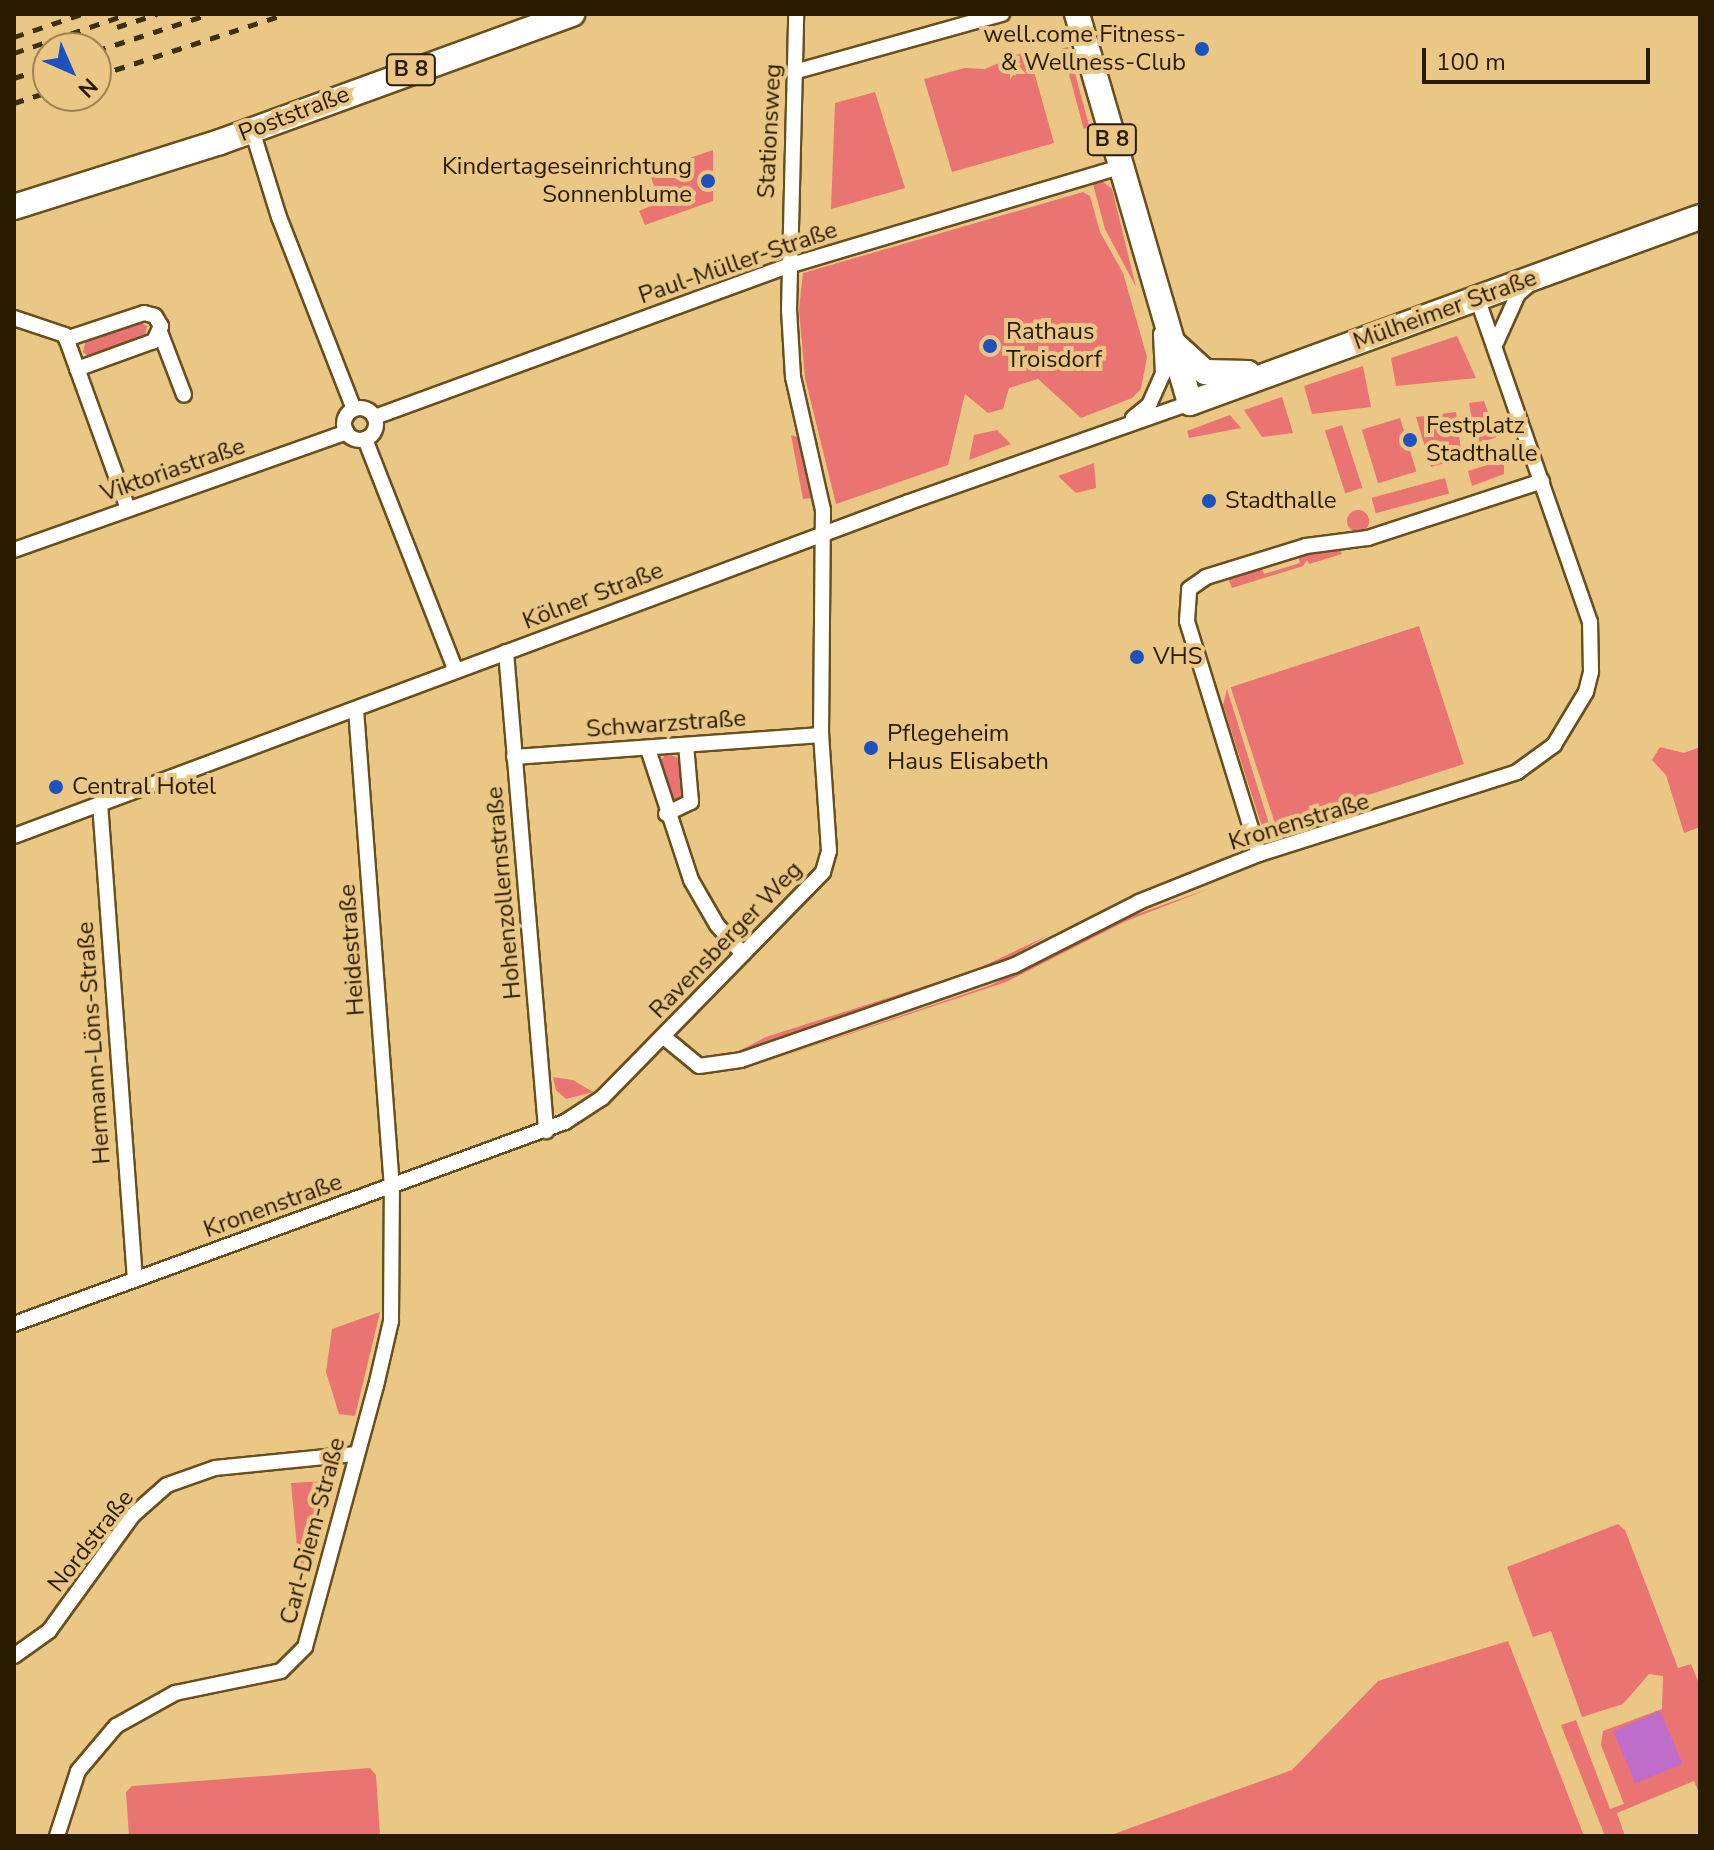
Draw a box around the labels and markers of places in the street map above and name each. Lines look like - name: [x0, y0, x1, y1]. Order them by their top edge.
- place label: well.come Fitness- & Wellness-Club: [983, 21, 1186, 77]
- marker: well.come Fitness- & Wellness-Club: [1193, 40, 1211, 58]
- place label: Kindertageseinrichtung Sonnenblume: [442, 153, 692, 209]
- marker: Kindertageseinrichtung Sonnenblume: [699, 172, 717, 190]
- place label: Rathaus Troisdorf: [1006, 318, 1102, 374]
- marker: Rathaus Troisdorf: [981, 337, 999, 355]
- place label: Festplatz Stadthalle: [1426, 412, 1537, 468]
- marker: Festplatz Stadthalle: [1401, 431, 1419, 449]
- place label: Stadthalle: [1225, 487, 1336, 515]
- marker: Stadthalle: [1200, 492, 1218, 510]
- place label: VHS: [1153, 643, 1203, 671]
- marker: VHS: [1128, 648, 1146, 666]
- place label: Pflegeheim Haus Elisabeth: [887, 720, 1049, 776]
- marker: Pflegeheim Haus Elisabeth: [862, 739, 880, 757]
- place label: Central Hotel: [72, 773, 216, 801]
- marker: Central Hotel: [47, 778, 65, 796]

